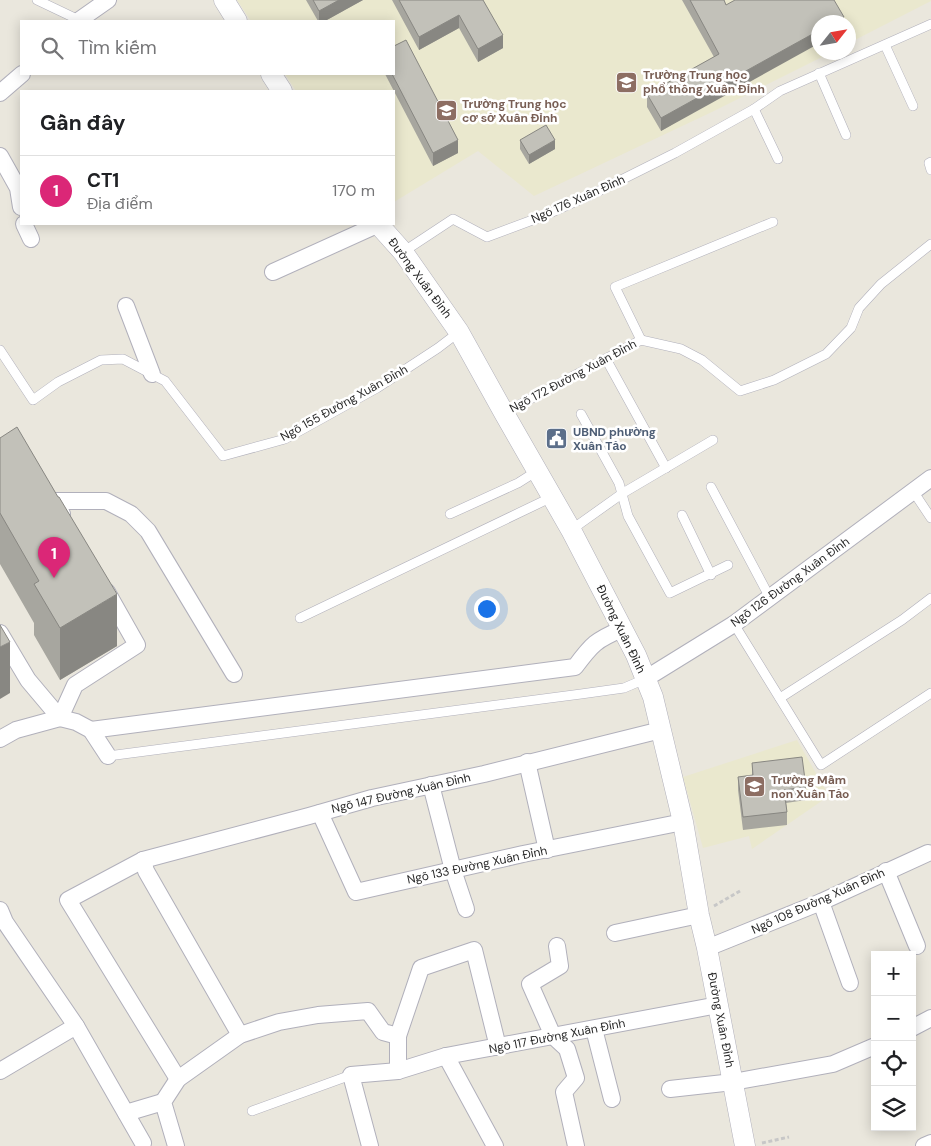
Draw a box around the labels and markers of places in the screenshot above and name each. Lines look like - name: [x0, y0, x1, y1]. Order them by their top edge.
- place label: Trường Trung học phổ thông Xuân Đỉnh: [643, 67, 765, 97]
- school or university icon: Trường Trung học phổ thông Xuân Đỉnh: [615, 70, 639, 94]
- place label: Trường Trung học cơ sở Xuân Đỉnh: [462, 96, 566, 126]
- school or university icon: Trường Trung học cơ sở Xuân Đỉnh: [434, 99, 458, 123]
- place label: UBND phường Xuân Tảo: [573, 424, 656, 454]
- public building icon: UBND phường Xuân Tảo: [545, 427, 569, 451]
- pin: 1: [38, 537, 70, 578]
- place label: Trường Mầm non Xuân Tảo: [771, 772, 849, 802]
- school or university icon: Trường Mầm non Xuân Tảo: [743, 775, 767, 799]

